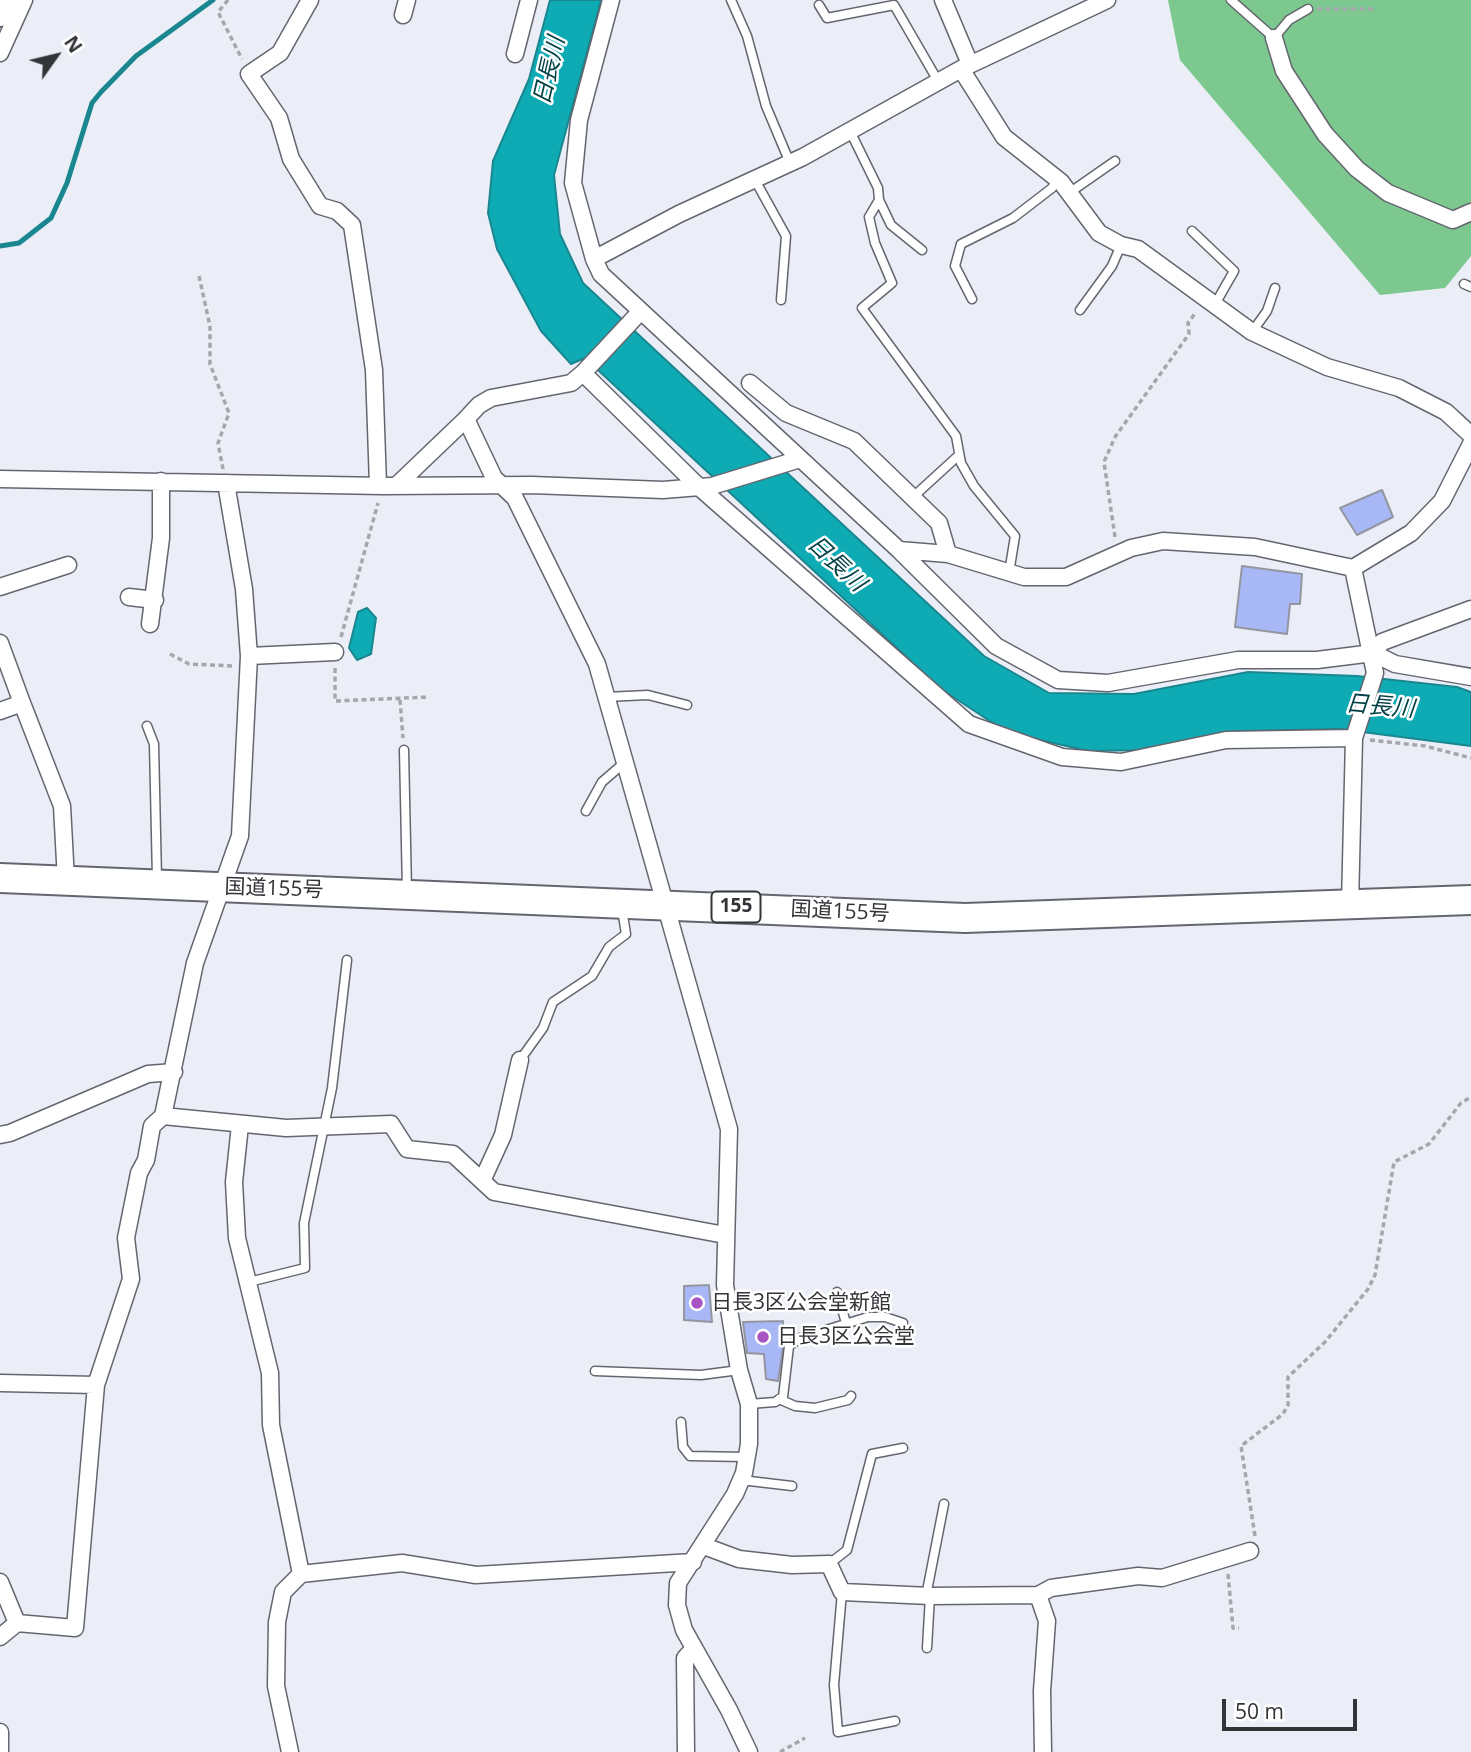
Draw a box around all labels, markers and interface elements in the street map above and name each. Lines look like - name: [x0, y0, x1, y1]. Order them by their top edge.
- north arrow: [21, 21, 91, 91]
- text: N: [58, 31, 89, 58]
- water label: 日長川: [529, 34, 571, 108]
- water label: 日長川: [801, 530, 871, 598]
- water label: 日長川: [1344, 690, 1416, 724]
- street label: 国道155号: [224, 875, 324, 903]
- road number: 155: [712, 892, 760, 923]
- street label: 国道155号: [790, 897, 890, 927]
- place label: 日長3区公会堂新館: [711, 1290, 891, 1316]
- marker: 日長3区公会堂新館: [689, 1295, 705, 1311]
- place label: 日長3区公会堂: [777, 1324, 915, 1350]
- marker: 日長3区公会堂: [755, 1329, 771, 1345]
- scale bar: [1226, 1686, 1361, 1730]
- text: 50 m: [1235, 1697, 1284, 1725]

